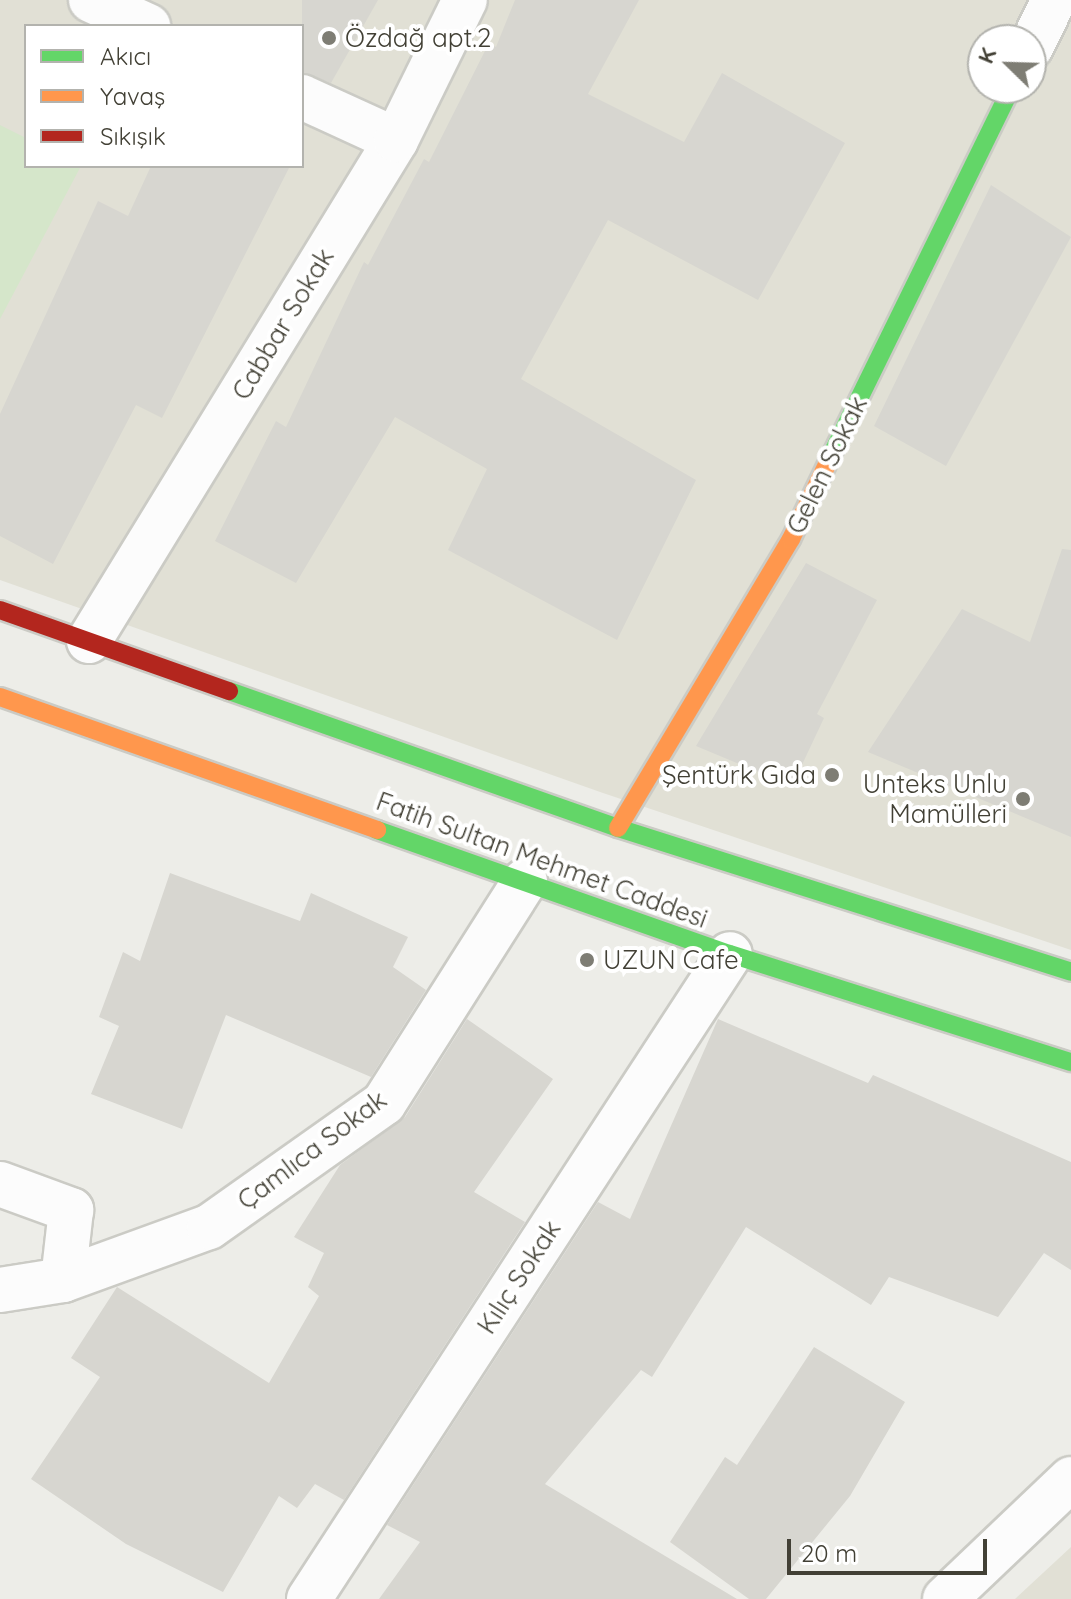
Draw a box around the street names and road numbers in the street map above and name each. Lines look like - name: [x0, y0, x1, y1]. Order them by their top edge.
- street label: Cabbar Sokak: [226, 243, 340, 405]
- street label: Gelen Sokak: [780, 391, 874, 539]
- street label: Fatih Sultan Mehmet Caddesi: [372, 785, 712, 935]
- street label: Çamlıca Sokak: [231, 1084, 393, 1216]
- street label: Kılıç Sokak: [471, 1214, 567, 1340]

